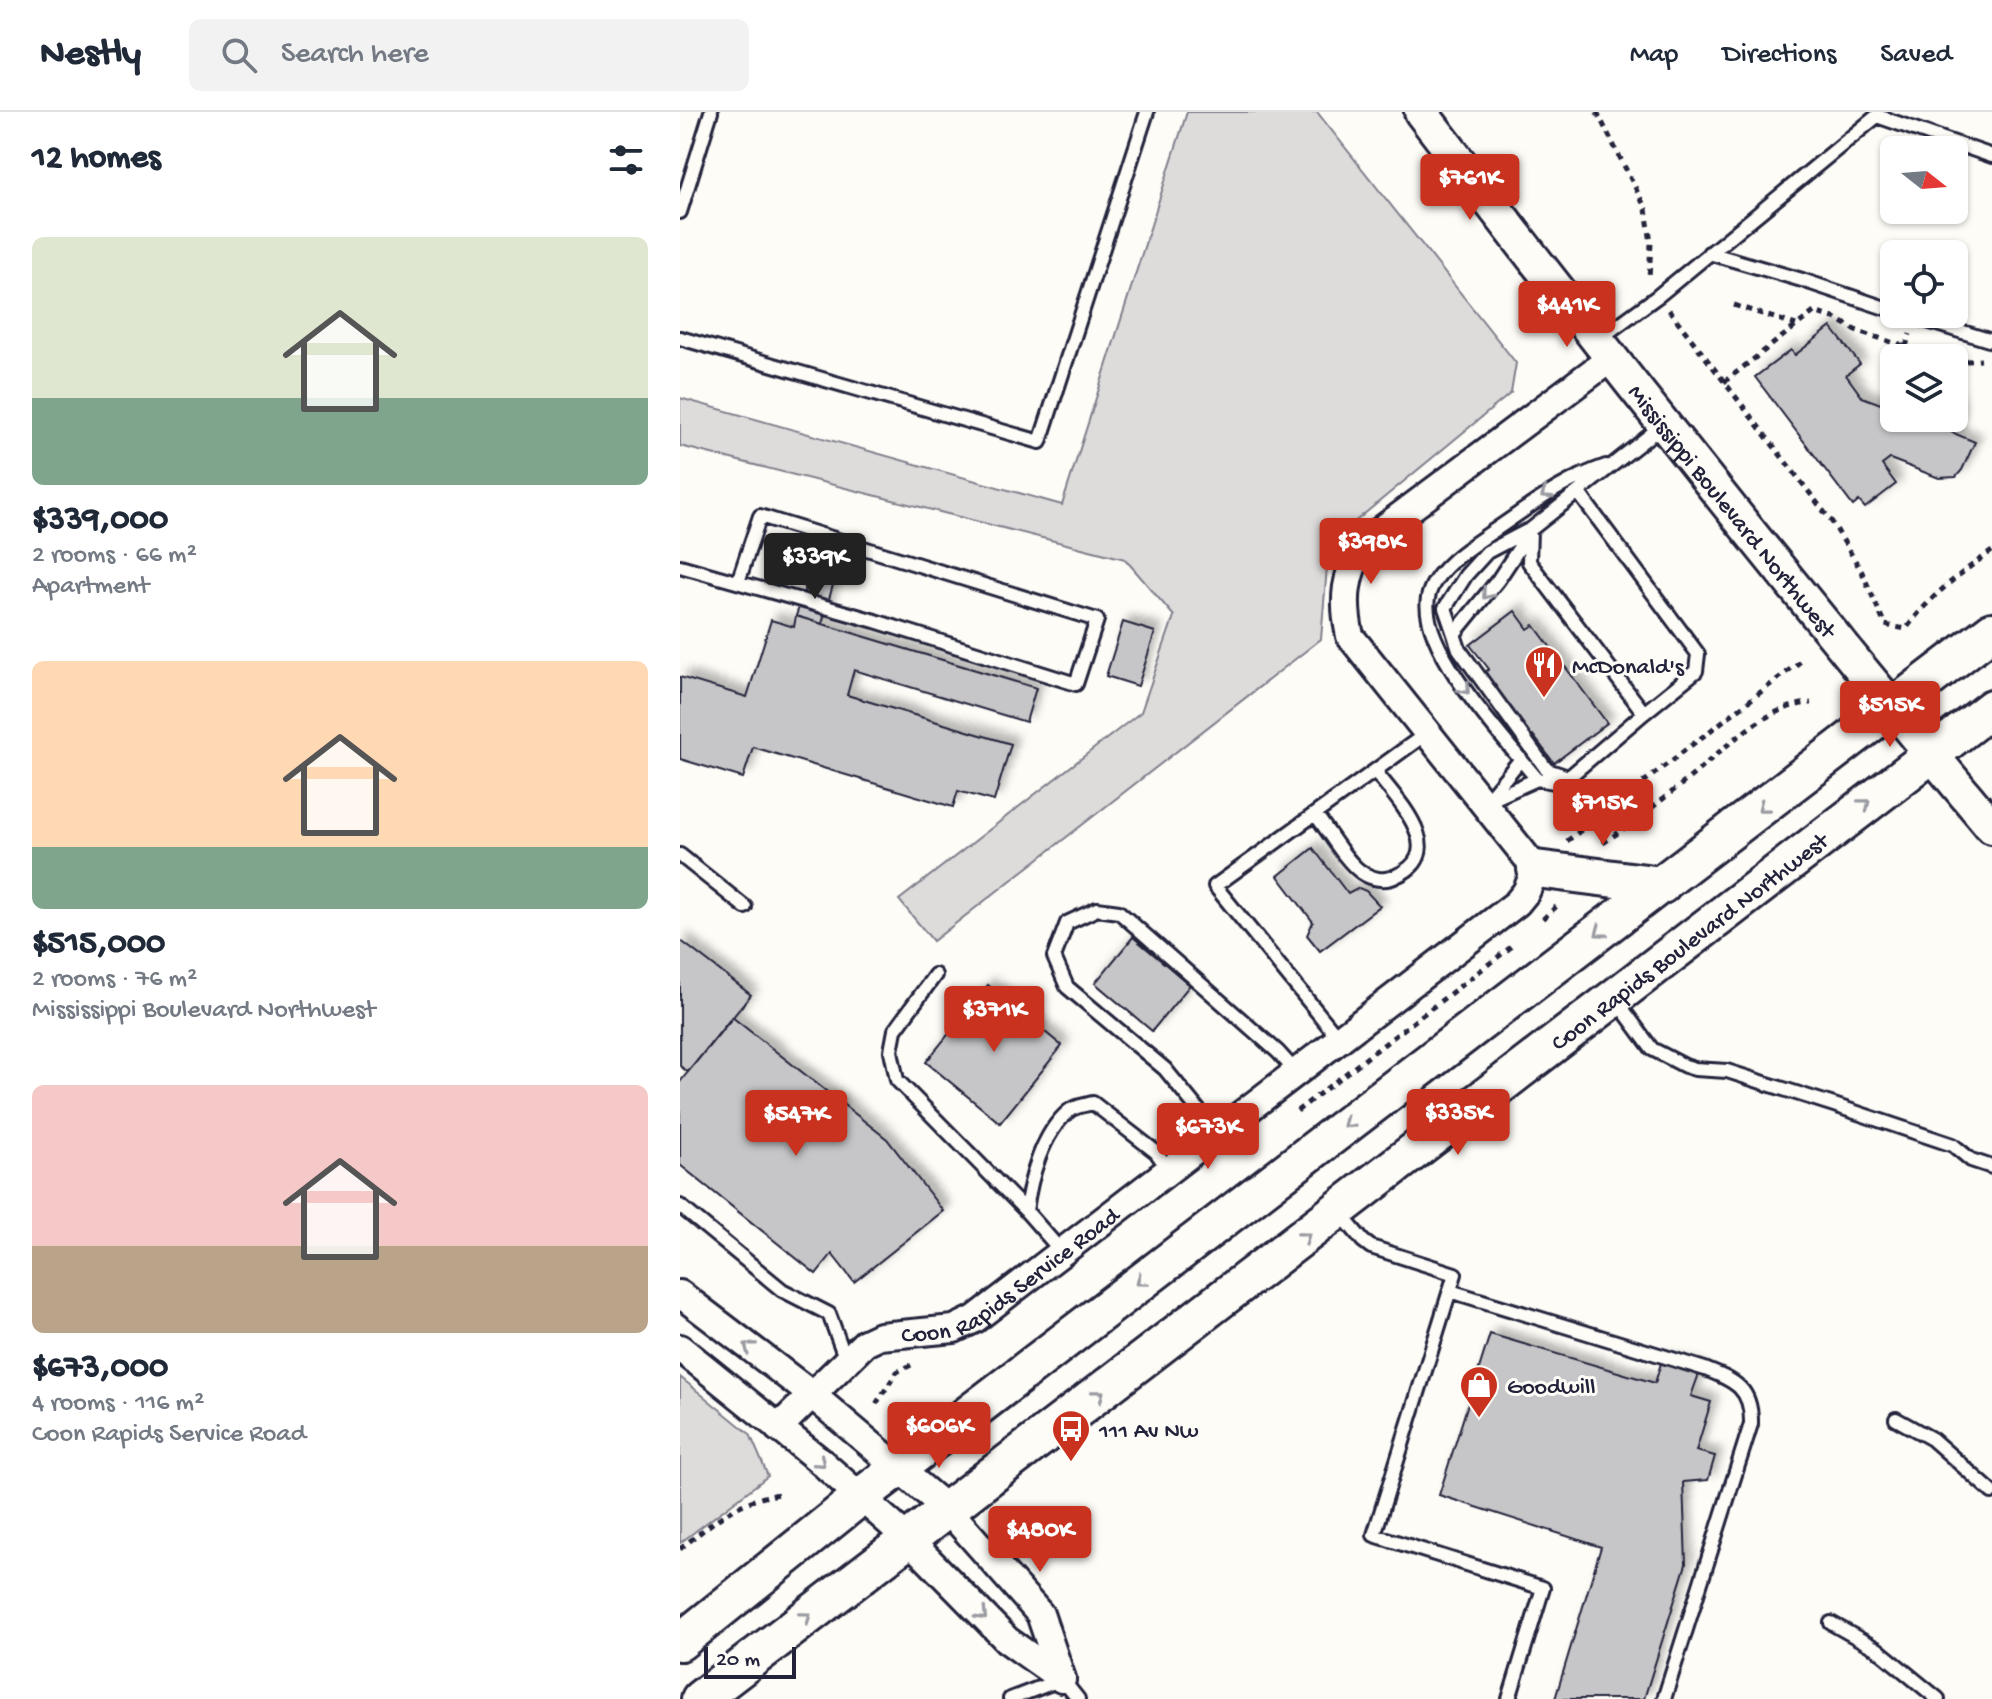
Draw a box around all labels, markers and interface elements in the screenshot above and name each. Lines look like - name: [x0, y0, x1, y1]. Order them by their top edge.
- search box: [189, 19, 749, 91]
- text: Nestly: [40, 33, 141, 77]
- icon: search: [217, 33, 261, 77]
- text: Search here: [281, 38, 429, 73]
- text: Map: [1630, 39, 1678, 72]
- text: Directions: [1722, 39, 1836, 72]
- text: Saved: [1880, 39, 1952, 72]
- north arrow: [1880, 136, 1968, 224]
- map controls: [1880, 136, 1968, 432]
- icon: filters: [604, 138, 648, 182]
- text: 12 homes: [32, 140, 161, 180]
- pin: $761K: [1414, 154, 1526, 222]
- text: $761K: [1438, 164, 1502, 195]
- button: locate: [1880, 240, 1968, 328]
- pin: $441K: [1511, 281, 1623, 349]
- icon: home: [268, 289, 412, 433]
- text: $441K: [1536, 291, 1598, 322]
- button: layers: [1880, 344, 1968, 432]
- street label: Mississippi Boulevard Northwest: [1620, 380, 1842, 647]
- one-way arrow: [1541, 485, 1555, 500]
- text: $339,000: [32, 501, 168, 541]
- pin: $398K: [1315, 518, 1427, 586]
- text: $398K: [1338, 528, 1404, 559]
- pin: $339K: [759, 533, 871, 601]
- text: 2 rooms · 66 m²: [32, 541, 197, 572]
- text: $339K: [782, 543, 848, 574]
- text: Apartment: [32, 572, 149, 603]
- one-way arrow: [1482, 585, 1497, 600]
- restaurant icon: McDonald's: [1523, 644, 1565, 699]
- place label: McDonald's: [1572, 654, 1685, 683]
- one-way arrow: [1455, 680, 1469, 695]
- pin: $515K: [1834, 681, 1946, 749]
- text: $515K: [1858, 691, 1922, 722]
- icon: home: [268, 713, 412, 857]
- pin: $715K: [1547, 779, 1659, 847]
- text: $715K: [1571, 789, 1635, 820]
- one-way arrow: [1758, 797, 1772, 812]
- one-way arrow: [1856, 799, 1871, 813]
- street label: Coon Rapids Boulevard Northwest: [1547, 827, 1837, 1059]
- one-way arrow: [1594, 923, 1609, 937]
- text: $515,000: [32, 925, 165, 965]
- text: 2 rooms · 76 m²: [32, 965, 197, 996]
- pin: $371K: [938, 986, 1050, 1054]
- text: Mississippi Boulevard Northwest: [32, 996, 375, 1027]
- text: $371K: [962, 996, 1026, 1027]
- pin: $335K: [1402, 1089, 1514, 1157]
- pin: $547K: [740, 1090, 852, 1158]
- text: $335K: [1425, 1099, 1491, 1130]
- text: $547K: [763, 1100, 829, 1131]
- pin: $673K: [1152, 1103, 1264, 1171]
- text: $673K: [1175, 1113, 1241, 1144]
- one-way arrow: [1342, 1113, 1357, 1127]
- icon: home: [268, 1137, 412, 1281]
- street label: Coon Rapids Service Road: [900, 1201, 1128, 1352]
- one-way arrow: [1296, 1232, 1311, 1246]
- one-way arrow: [1136, 1271, 1150, 1286]
- one-way arrow: [743, 1342, 758, 1356]
- text: $673,000: [32, 1349, 168, 1389]
- shop icon: Goodwill: [1458, 1364, 1500, 1419]
- place label: Goodwill: [1507, 1374, 1596, 1403]
- text: 4 rooms · 116 m²: [32, 1389, 204, 1420]
- one-way arrow: [1090, 1390, 1105, 1404]
- pin: $606K: [883, 1402, 995, 1470]
- bus stop icon: 111 Av Nw: [1050, 1408, 1092, 1463]
- text: $606K: [905, 1412, 973, 1443]
- place label: 111 Av Nw: [1098, 1418, 1199, 1447]
- text: Coon Rapids Service Road: [32, 1420, 306, 1451]
- one-way arrow: [810, 1452, 825, 1466]
- pin: $480K: [984, 1506, 1096, 1574]
- text: $480K: [1006, 1516, 1074, 1547]
- one-way arrow: [973, 1606, 987, 1620]
- one-way arrow: [797, 1613, 812, 1627]
- scale bar: [704, 1643, 796, 1679]
- text: 20 m: [716, 1648, 760, 1674]

